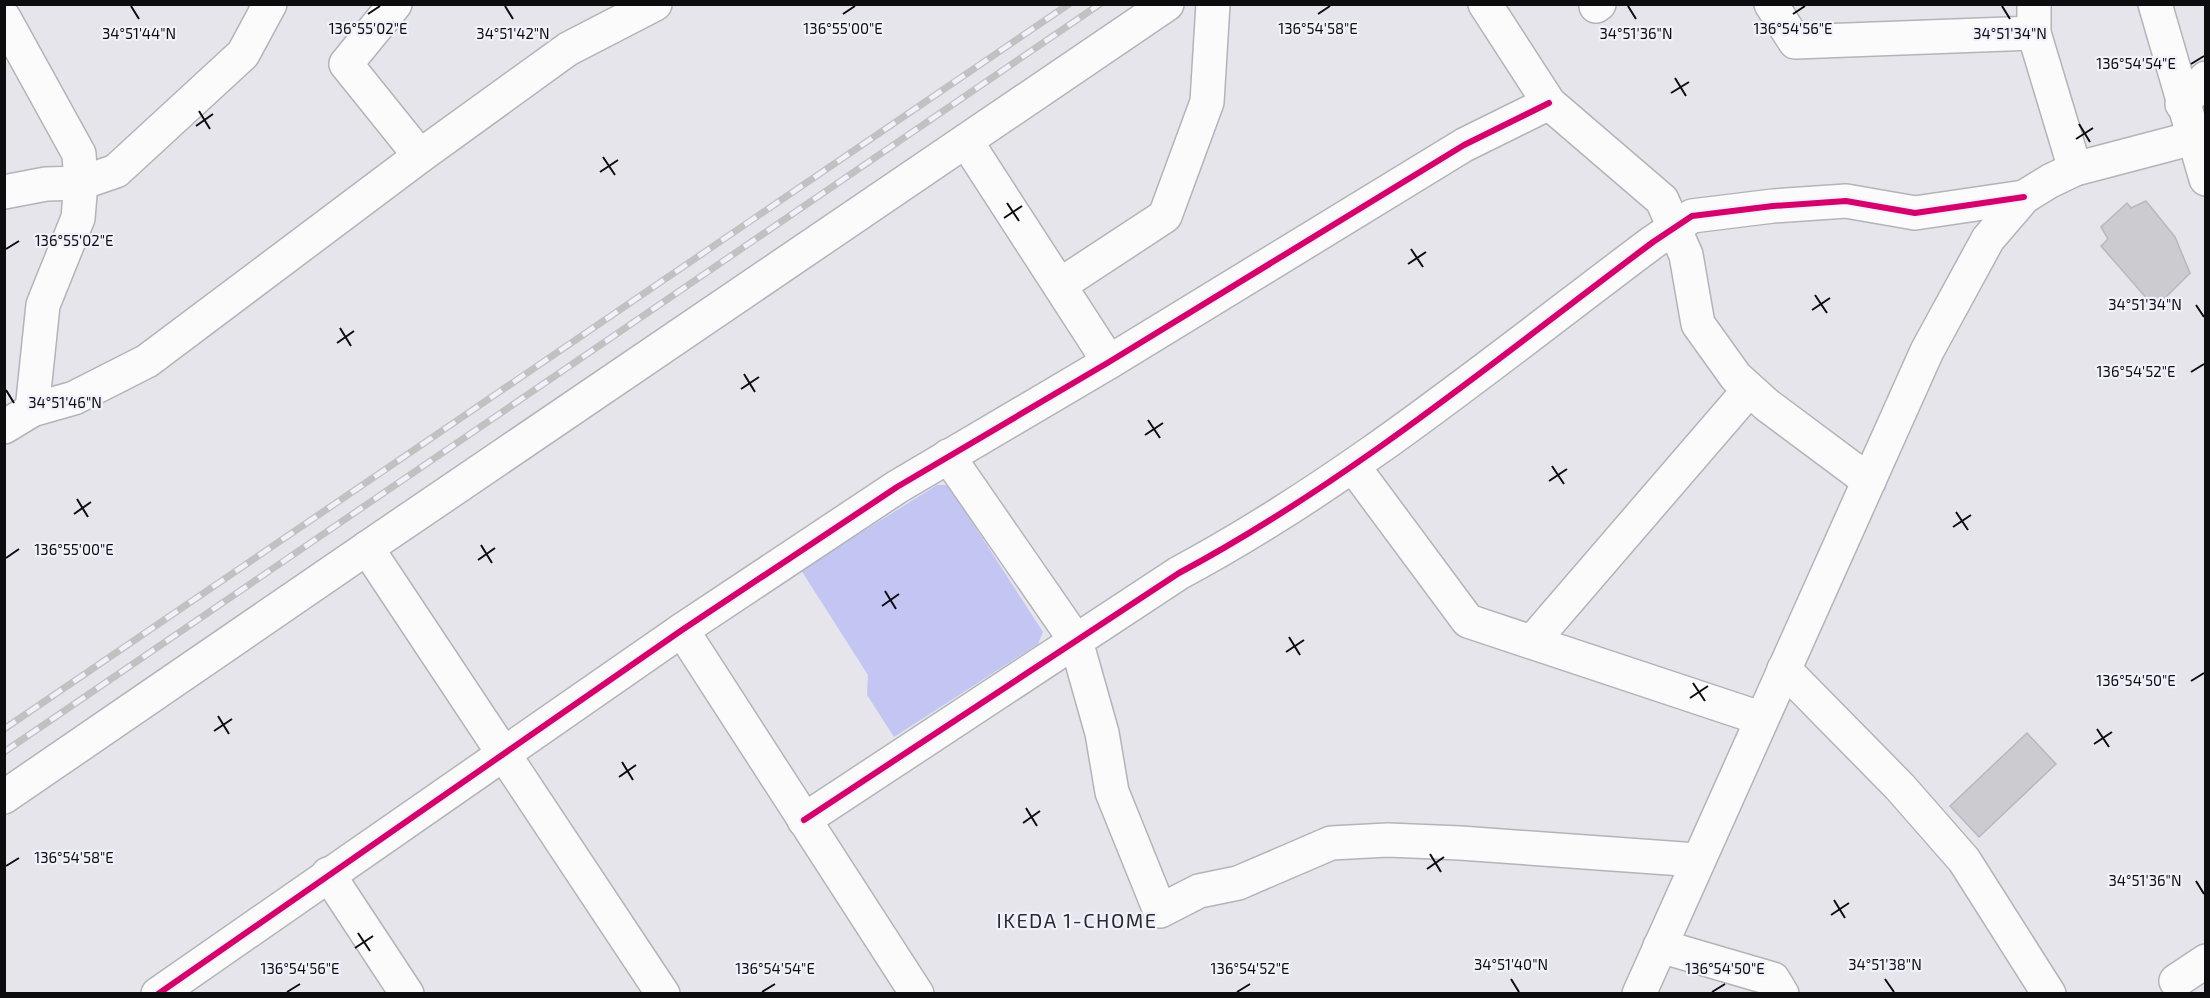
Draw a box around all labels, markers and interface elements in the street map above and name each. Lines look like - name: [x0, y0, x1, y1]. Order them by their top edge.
- text: 136°55'02"E: [329, 19, 407, 37]
- text: 136°55'00"E: [803, 19, 883, 37]
- text: 136°54'58"E: [1278, 19, 1358, 37]
- text: 136°54'56"E: [1754, 19, 1833, 37]
- text: 34°51'44"N: [102, 24, 176, 42]
- text: 34°51'42"N: [476, 24, 550, 42]
- text: 34°51'36"N: [1600, 24, 1672, 42]
- text: 34°51'34"N: [1973, 24, 2047, 42]
- text: 136°54'54"E: [2096, 54, 2176, 72]
- text: 136°55'02"E: [35, 231, 113, 249]
- text: 34°51'34"N: [2108, 295, 2182, 313]
- text: 136°54'52"E: [2097, 362, 2175, 380]
- text: 34°51'46"N: [28, 393, 102, 411]
- text: 136°55'00"E: [34, 540, 114, 558]
- text: 136°54'50"E: [2096, 671, 2176, 689]
- text: 136°54'58"E: [34, 848, 114, 866]
- text: 34°51'36"N: [2109, 871, 2181, 889]
- district label: IKEDA 1-CHOME: [996, 908, 1158, 932]
- text: 34°51'40"N: [1474, 955, 1548, 973]
- text: 34°51'38"N: [1848, 955, 1922, 973]
- text: 136°54'56"E: [261, 959, 340, 977]
- text: 136°54'54"E: [735, 959, 815, 977]
- text: 136°54'52"E: [1211, 959, 1289, 977]
- text: 136°54'50"E: [1685, 959, 1765, 977]

